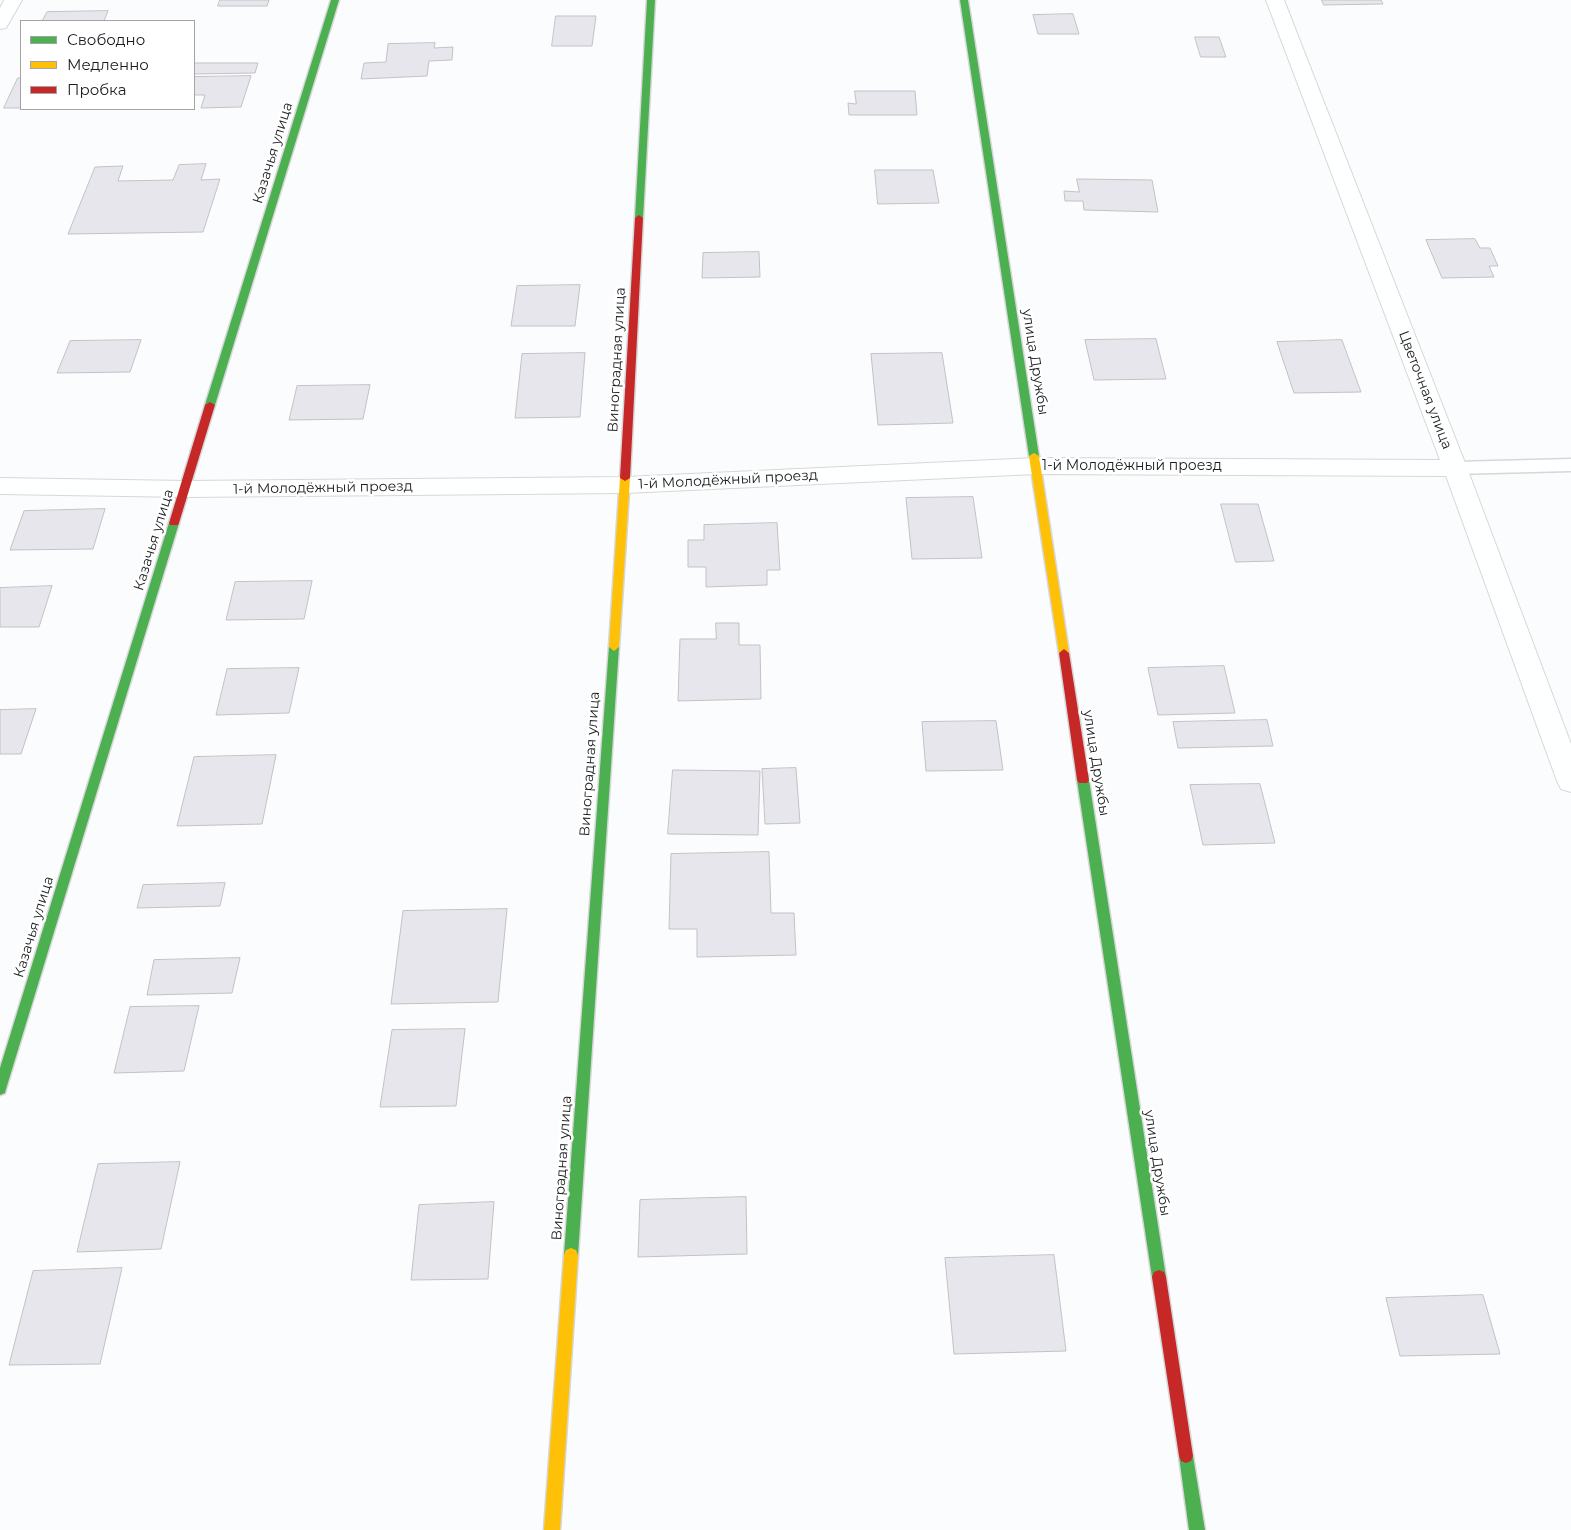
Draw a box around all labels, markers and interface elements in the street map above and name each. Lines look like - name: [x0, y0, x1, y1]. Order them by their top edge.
- legend: [20, 20, 195, 110]
- text: Свободно: [67, 30, 145, 49]
- text: Медленно: [67, 55, 149, 74]
- text: Пробка: [67, 80, 126, 99]
- street label: Казачья улица: [250, 100, 296, 206]
- street label: Виноградная улица: [605, 287, 629, 433]
- street label: улица Дружбы: [1018, 308, 1052, 416]
- street label: Цветочная улица: [1395, 328, 1455, 452]
- street label: 1-й Молодёжный проезд: [1042, 458, 1222, 474]
- street label: 1-й Молодёжный проезд: [638, 467, 818, 493]
- street label: 1-й Молодёжный проезд: [233, 478, 413, 498]
- street label: Казачья улица: [131, 487, 177, 593]
- street label: Виноградная улица: [577, 691, 603, 837]
- street label: улица Дружбы: [1079, 709, 1113, 817]
- street label: Казачья улица: [11, 874, 57, 980]
- street label: Виноградная улица: [549, 1095, 575, 1241]
- street label: улица Дружбы: [1140, 1109, 1174, 1217]

